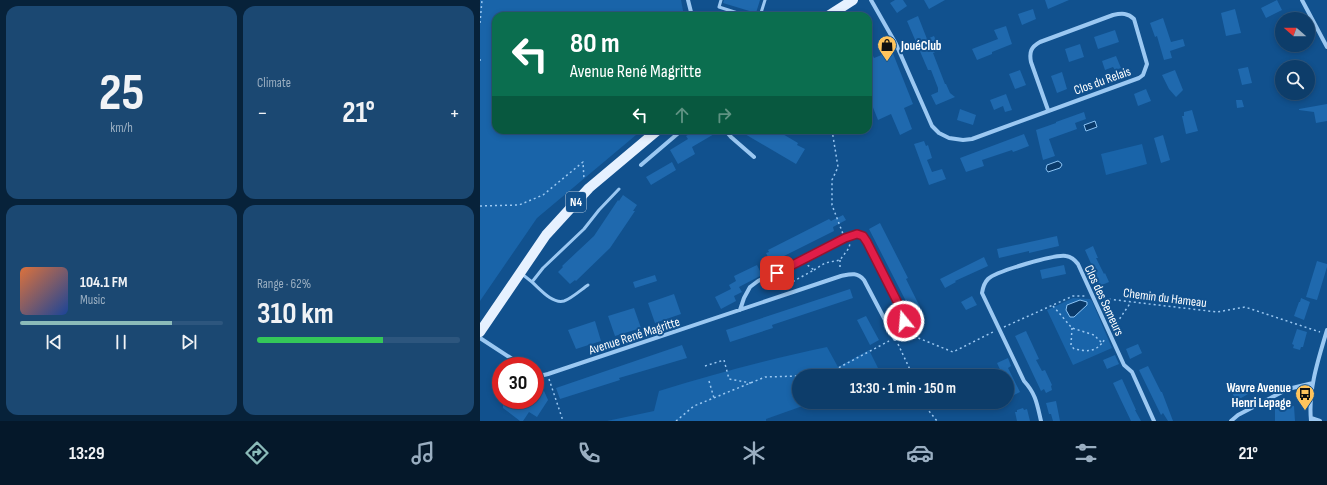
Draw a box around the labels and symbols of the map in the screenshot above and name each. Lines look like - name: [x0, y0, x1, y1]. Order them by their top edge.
- north arrow: [1275, 12, 1315, 52]
- shop icon: JouéClub: [876, 34, 898, 62]
- place label: JouéClub: [900, 38, 942, 54]
- street label: Clos du Relais: [1072, 63, 1133, 99]
- road number: N4: [566, 192, 586, 212]
- pin: [760, 256, 794, 290]
- street label: Clos des Semeurs: [1081, 262, 1128, 339]
- street label: Chemin du Hameau: [1122, 285, 1208, 311]
- position arrow: [883, 300, 925, 342]
- street label: Avenue René Magritte: [586, 314, 682, 359]
- speed limit sign: 30: [492, 357, 544, 409]
- place label: Wavre Avenue Henri Lepage: [1226, 380, 1291, 411]
- bus stop icon: Wavre Avenue Henri Lepage: [1294, 383, 1316, 411]

